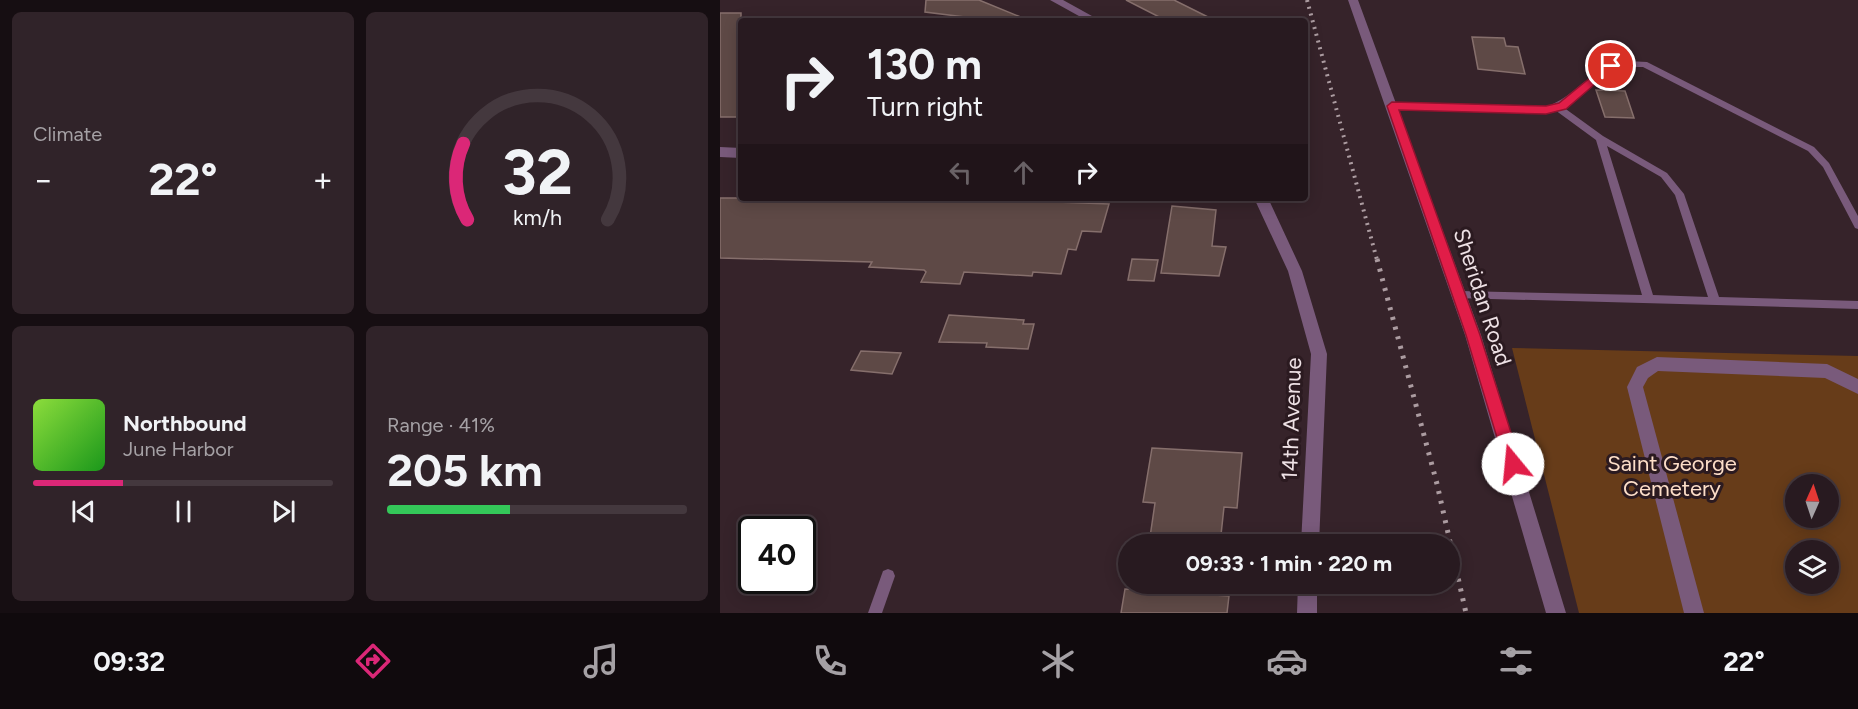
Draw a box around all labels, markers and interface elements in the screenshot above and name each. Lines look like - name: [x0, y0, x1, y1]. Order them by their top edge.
- text: 130 m: [867, 39, 982, 90]
- pin: [1585, 40, 1636, 91]
- icon: right: [768, 42, 846, 120]
- icon: arrive: [1594, 49, 1627, 82]
- text: Turn right: [867, 90, 983, 123]
- text: Climate: [33, 122, 102, 146]
- text: 32: [502, 135, 572, 210]
- text: 22°: [148, 152, 218, 206]
- icon: left: [944, 156, 977, 189]
- icon: ahead: [1007, 156, 1040, 189]
- icon: right: [1070, 156, 1103, 189]
- text: −: [33, 160, 54, 199]
- text: +: [312, 160, 333, 199]
- text: km/h: [513, 205, 561, 230]
- street label: Sheridan Road: [1448, 225, 1517, 369]
- street label: 14th Avenue: [1276, 357, 1307, 481]
- text: Northbound: [123, 410, 247, 437]
- text: Range · 41%: [387, 413, 495, 437]
- position arrow: [1481, 432, 1545, 496]
- text: June Harbor: [123, 437, 234, 461]
- text: 205 km: [387, 443, 543, 497]
- park label: Saint George Cemetery: [1607, 450, 1737, 502]
- north arrow: [1785, 474, 1839, 528]
- map controls: [1785, 474, 1839, 594]
- icon: previous: [67, 495, 100, 528]
- icon: pause: [167, 495, 200, 528]
- icon: next: [267, 495, 300, 528]
- speed limit sign: 40: [738, 516, 816, 594]
- button: layers: [1785, 540, 1839, 594]
- text: 09:33 · 1 min · 220 m: [1186, 550, 1392, 577]
- icon: directions: [352, 640, 394, 682]
- icon: music: [580, 640, 622, 682]
- icon: phone: [809, 640, 851, 682]
- icon: climate: [1037, 640, 1079, 682]
- icon: car: [1266, 640, 1308, 682]
- icon: filters: [1495, 640, 1537, 682]
- text: 09:32: [93, 645, 165, 678]
- text: 22°: [1723, 645, 1765, 678]

